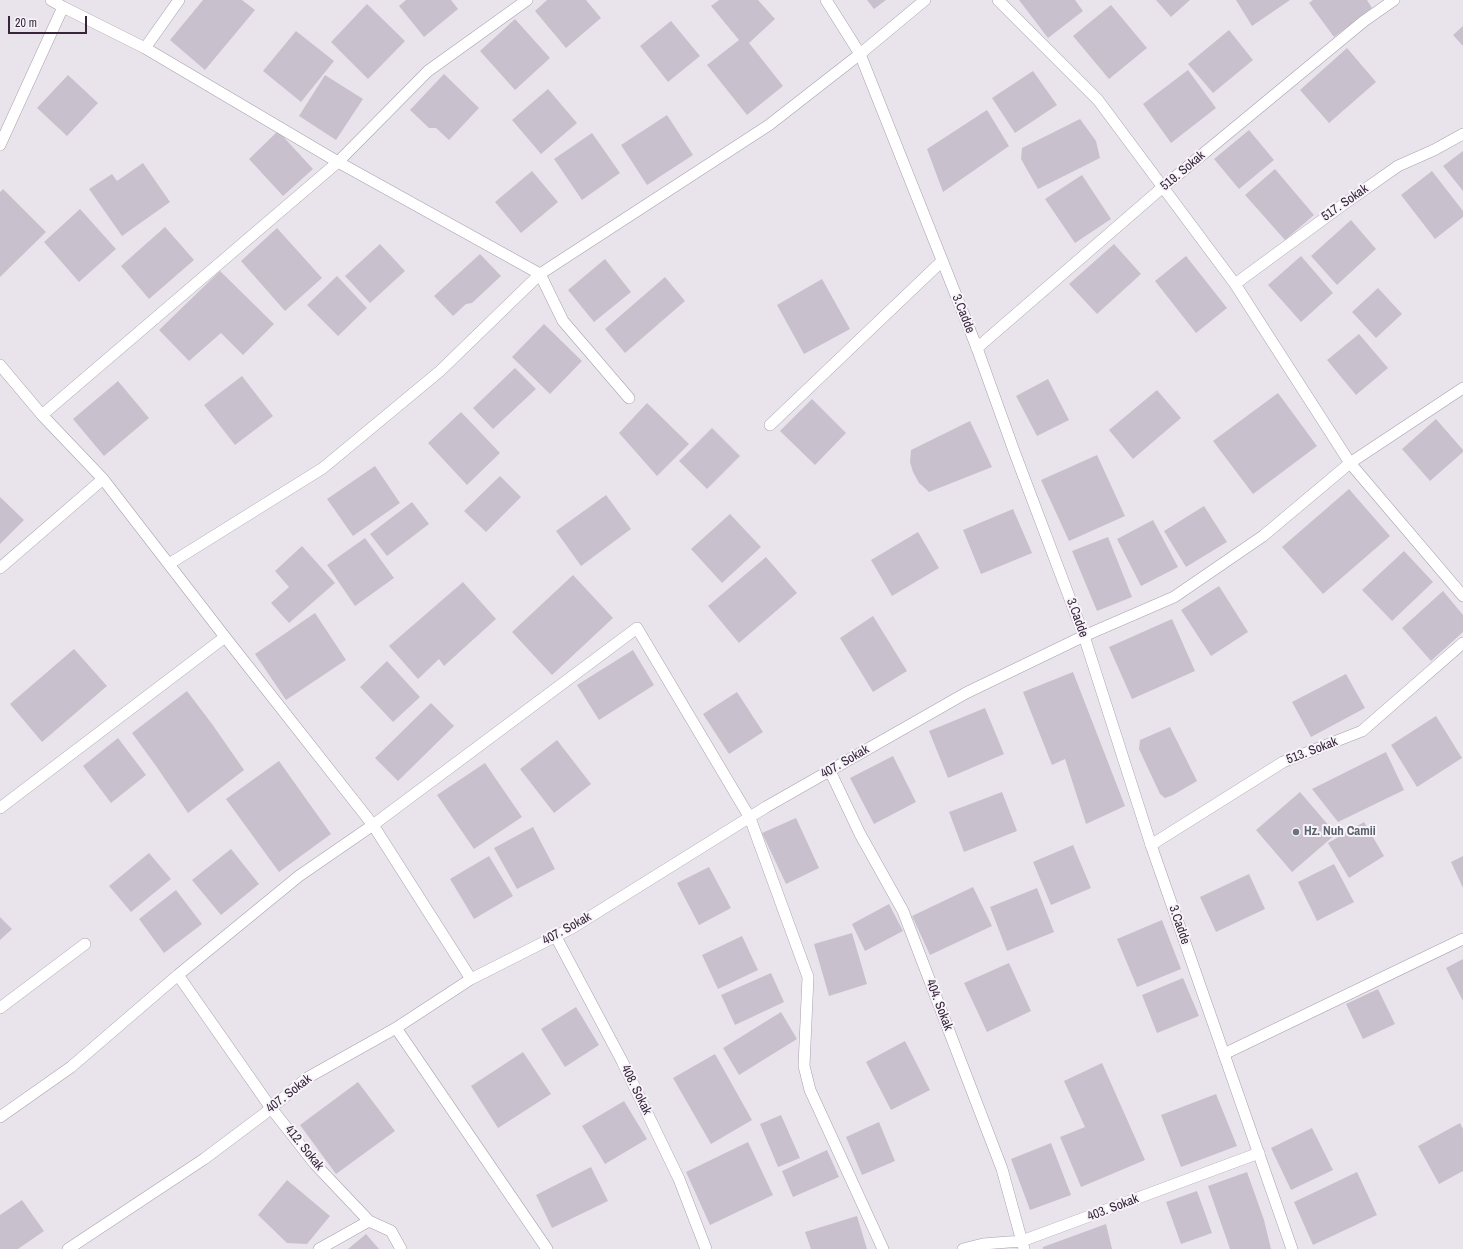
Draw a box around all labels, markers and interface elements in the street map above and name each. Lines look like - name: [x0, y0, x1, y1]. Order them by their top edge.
- scale bar: [10, 8, 89, 34]
- text: 20 m: [15, 15, 37, 31]
- street label: 519. Sokak: [1158, 148, 1208, 194]
- street label: 517. Sokak: [1319, 181, 1371, 225]
- street label: 3.Cadde: [948, 292, 978, 336]
- street label: 3.Cadde: [1063, 596, 1091, 640]
- street label: 513. Sokak: [1284, 734, 1340, 768]
- street label: 407. Sokak: [818, 742, 872, 782]
- place label: Hz. Nuh Camii: [1304, 824, 1376, 840]
- marker: Hz. Nuh Camii: [1291, 827, 1301, 837]
- street label: 3.Cadde: [1165, 903, 1193, 947]
- street label: 407. Sokak: [540, 909, 594, 949]
- street label: 404. Sokak: [922, 977, 956, 1033]
- street label: 408. Sokak: [617, 1063, 655, 1117]
- street label: 407. Sokak: [263, 1071, 315, 1117]
- street label: 412. Sokak: [281, 1122, 327, 1174]
- street label: 403. Sokak: [1085, 1191, 1141, 1225]

